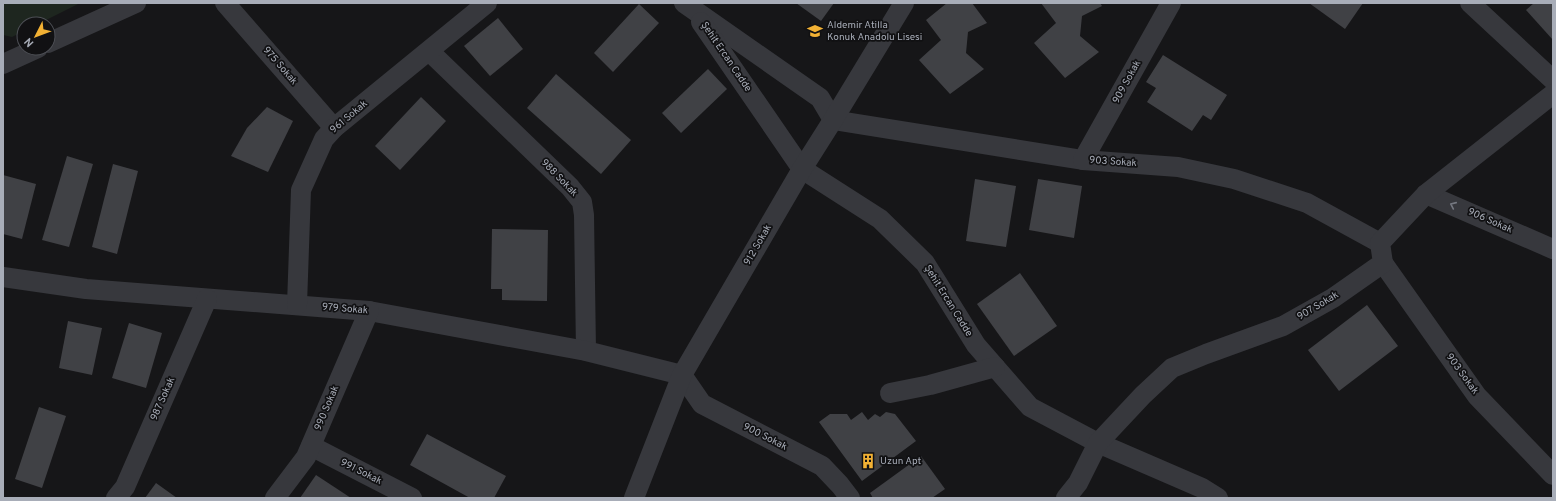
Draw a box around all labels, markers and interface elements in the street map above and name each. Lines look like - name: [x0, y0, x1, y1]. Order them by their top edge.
- north arrow: [16, 16, 56, 56]
- street label: Şehit Ercan Cadde: [698, 19, 754, 95]
- place label: Aldemir Atilla Konuk Anadolu Lisesi: [827, 19, 922, 44]
- school or university icon: Aldemir Atilla Konuk Anadolu Lisesi: [806, 22, 824, 40]
- text: N: [21, 34, 37, 50]
- street label: 975 Sokak: [260, 44, 300, 88]
- street label: 909 Sokak: [1110, 58, 1144, 106]
- street label: 961 Sokak: [328, 98, 370, 136]
- street label: 903 Sokak: [1089, 154, 1137, 170]
- street label: 988 Sokak: [538, 156, 580, 200]
- one-way arrow: [1450, 202, 1457, 210]
- street label: 906 Sokak: [1466, 205, 1514, 237]
- street label: 912 Sokak: [741, 222, 775, 268]
- street label: Şehit Ercan Cadde: [921, 263, 975, 339]
- street label: 907 Sokak: [1295, 289, 1341, 323]
- street label: 979 Sokak: [321, 301, 369, 317]
- street label: 903 Sokak: [1443, 351, 1481, 397]
- street label: 987 Sokak: [148, 375, 178, 423]
- street label: 990 Sokak: [312, 384, 342, 432]
- street label: 900 Sokak: [741, 420, 789, 454]
- building icon: Uzun Apt: [859, 452, 877, 470]
- place label: Uzun Apt: [880, 455, 922, 468]
- street label: 991 Sokak: [338, 456, 384, 488]

